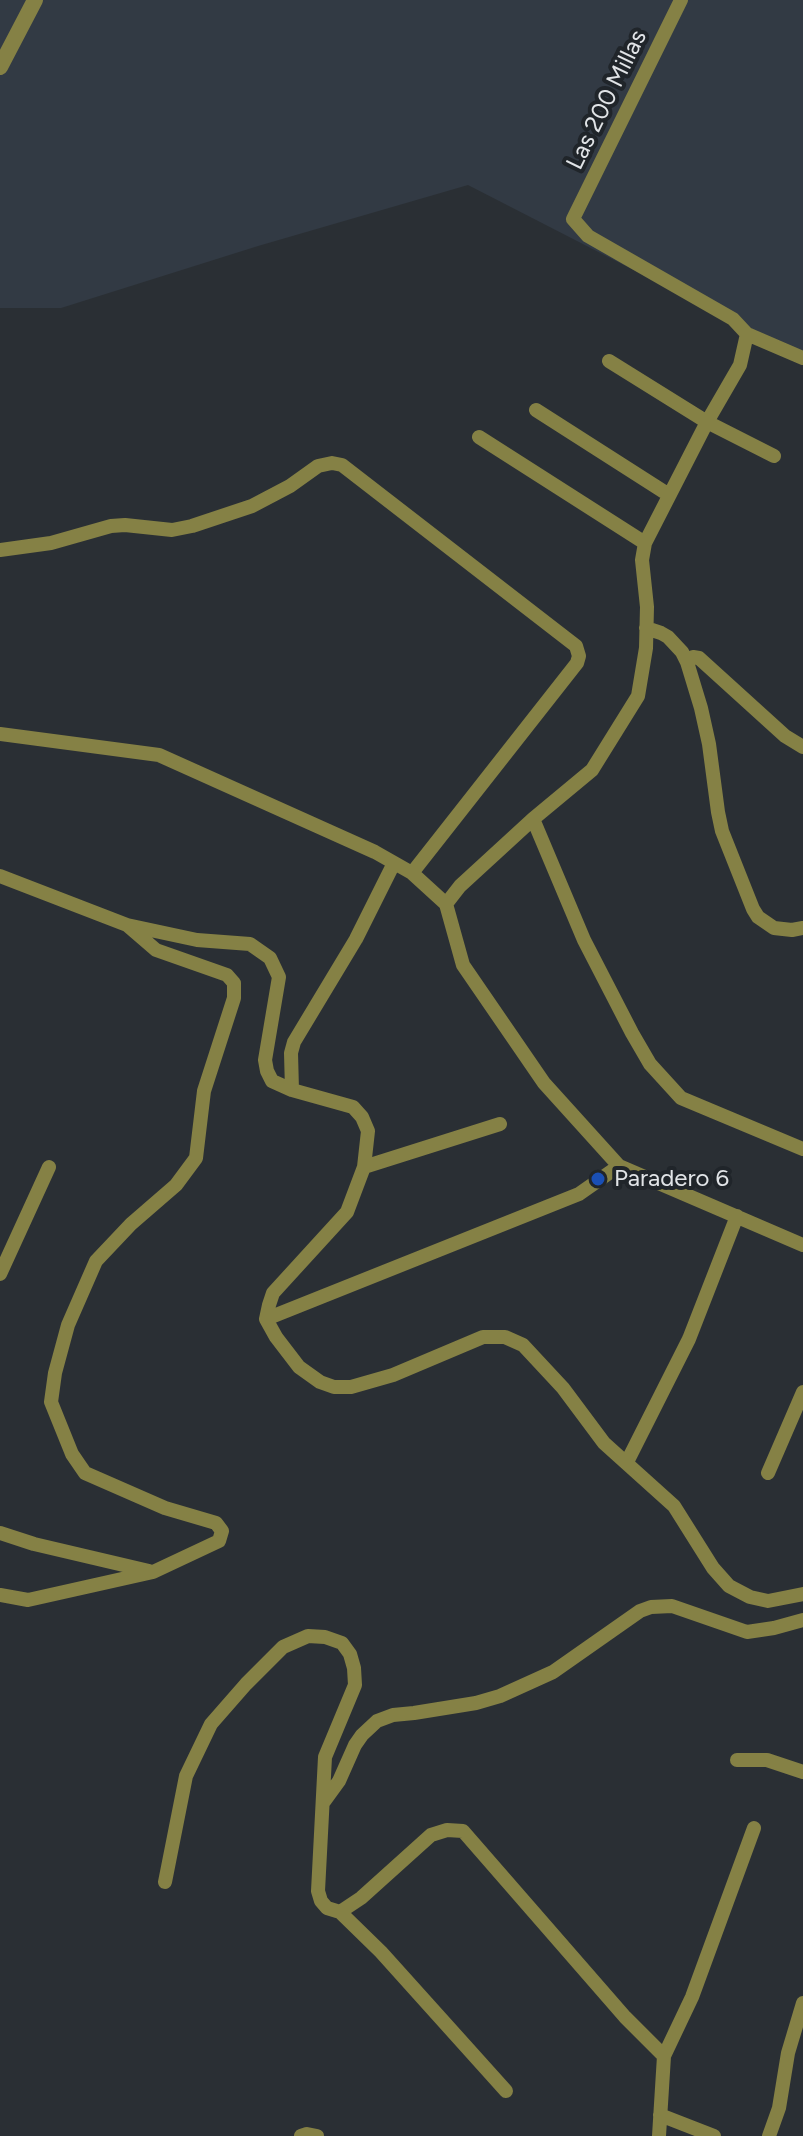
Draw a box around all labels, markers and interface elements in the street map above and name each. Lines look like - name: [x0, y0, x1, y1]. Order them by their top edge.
- street label: Las 200 Millas: [561, 25, 653, 175]
- place label: Paradero 6: [614, 1165, 729, 1193]
- marker: Paradero 6: [589, 1170, 607, 1188]

